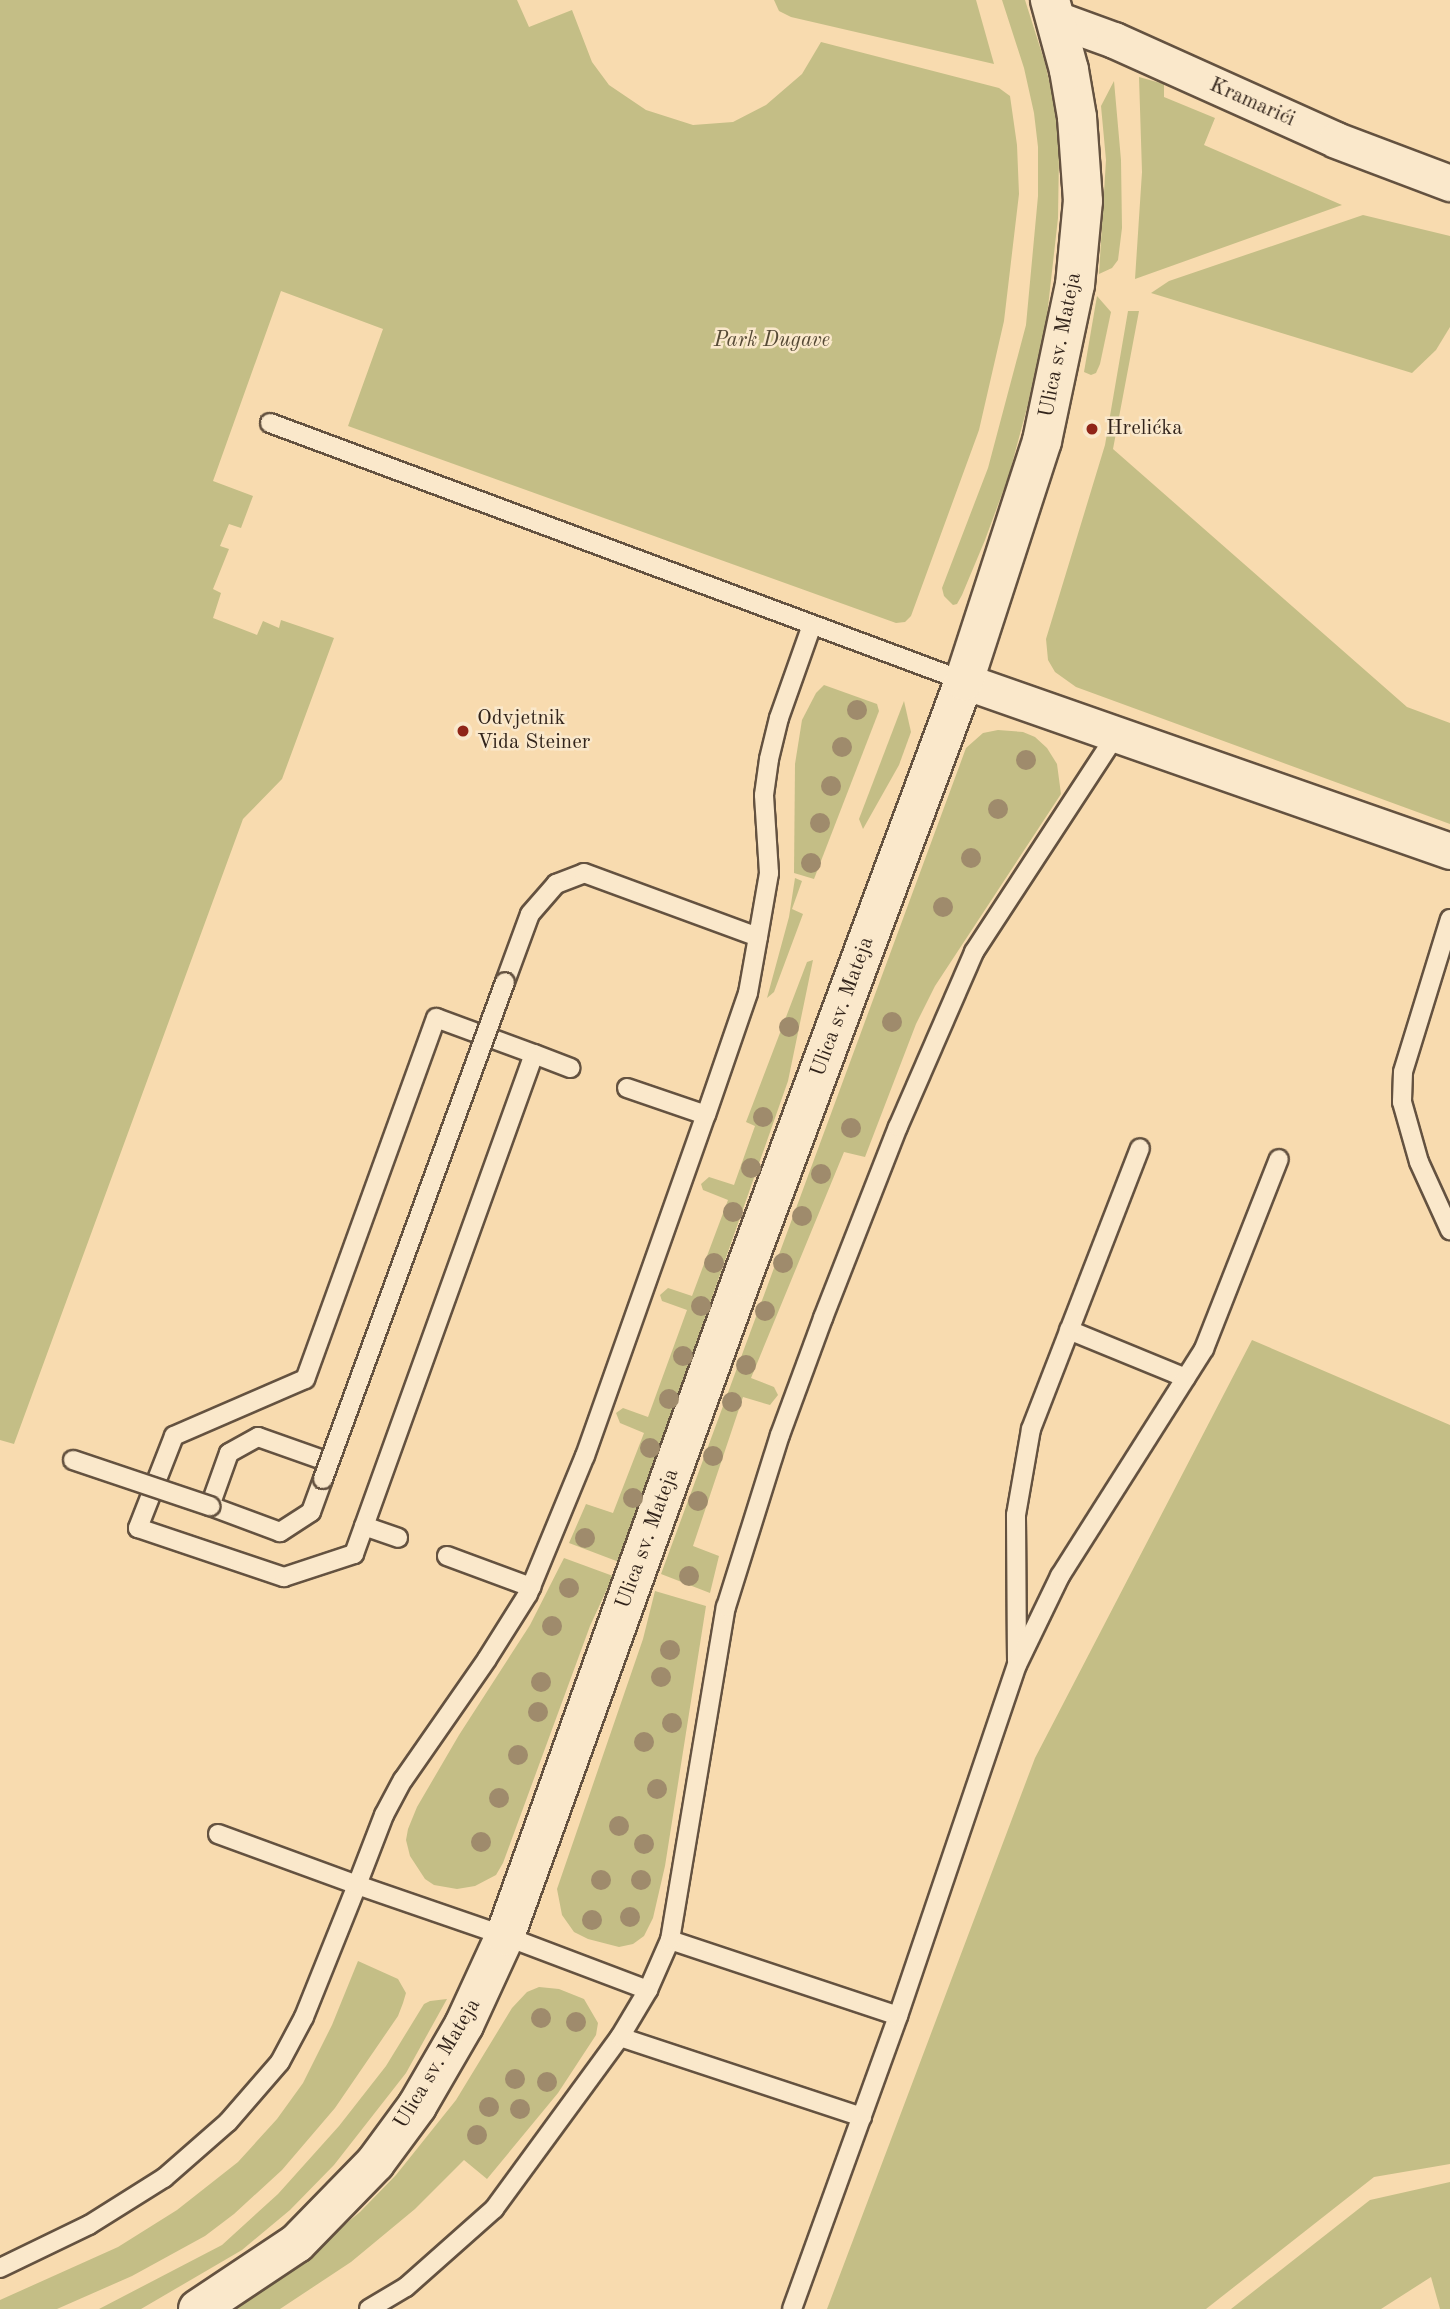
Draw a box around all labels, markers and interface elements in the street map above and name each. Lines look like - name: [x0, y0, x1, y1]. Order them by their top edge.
- street label: Kramarići: [1205, 73, 1299, 133]
- street label: Ulica sv. Mateja: [1035, 270, 1087, 420]
- park label: Park Dugave: [714, 328, 830, 354]
- place label: Hrelićka: [1106, 416, 1183, 442]
- marker: Hrelićka: [1084, 421, 1100, 437]
- place label: Odvjetnik Vida Steiner: [477, 706, 590, 756]
- marker: Odvjetnik Vida Steiner: [455, 723, 471, 739]
- street label: Ulica sv. Mateja: [806, 934, 880, 1080]
- street label: Ulica sv. Mateja: [611, 1466, 685, 1612]
- street label: Ulica sv. Mateja: [389, 1994, 487, 2134]

